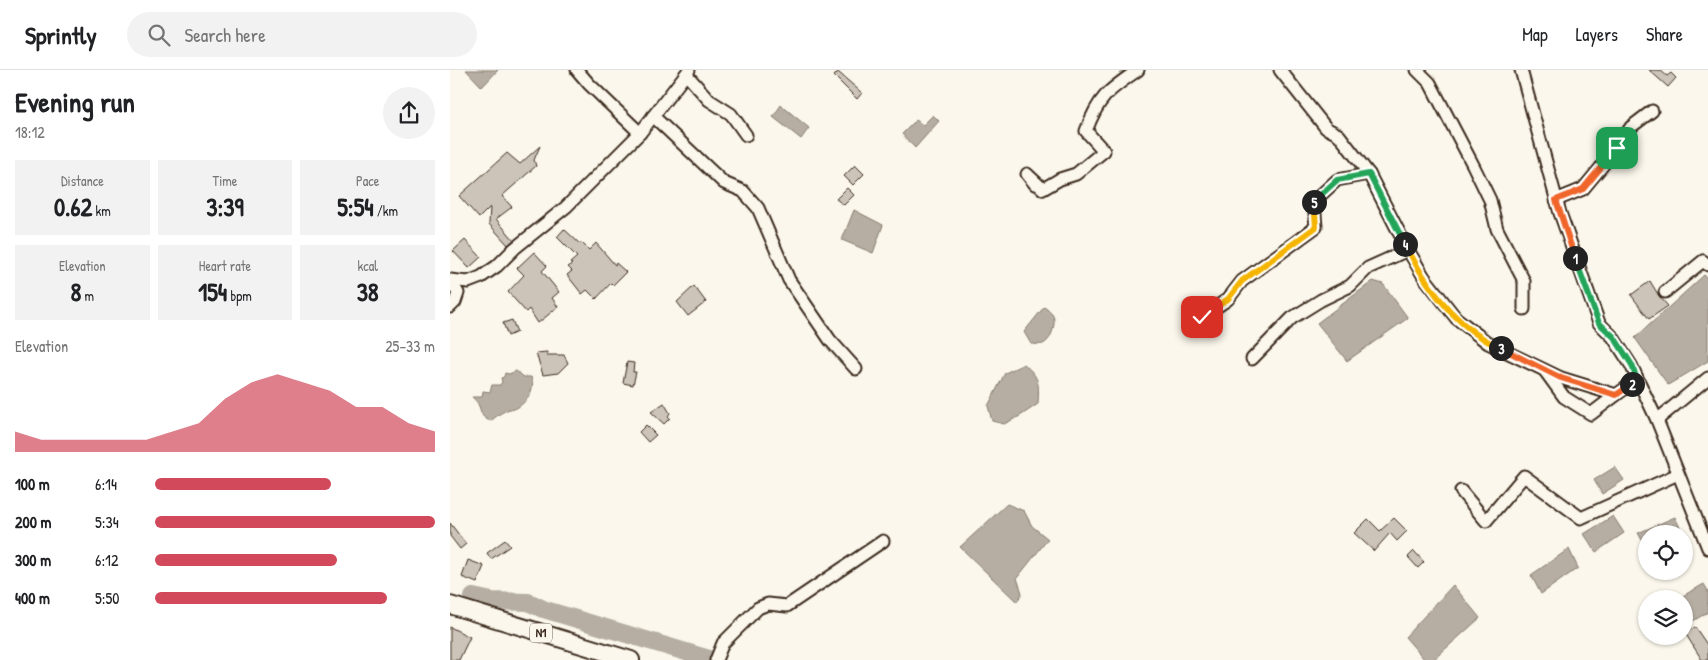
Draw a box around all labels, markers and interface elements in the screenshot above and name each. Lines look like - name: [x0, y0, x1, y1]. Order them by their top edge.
- search box: [127, 12, 477, 57]
- text: Sprintly: [25, 19, 97, 51]
- icon: search: [145, 21, 173, 49]
- text: Search here: [185, 22, 266, 48]
- text: Map: [1522, 22, 1548, 47]
- text: Layers: [1576, 22, 1618, 47]
- text: Share: [1646, 22, 1683, 47]
- text: Evening run: [15, 83, 135, 121]
- button: share: [383, 87, 435, 139]
- text: 18:12: [15, 121, 45, 143]
- pin: [1596, 127, 1638, 169]
- icon: arrive: [1603, 134, 1631, 162]
- text: Distance: [61, 171, 104, 190]
- text: Time: [213, 171, 237, 190]
- text: Pace: [356, 171, 379, 190]
- text: 0.62: [54, 190, 92, 224]
- text: 3:39: [206, 190, 244, 224]
- text: 5:54: [337, 190, 374, 224]
- pin: 5: [1302, 190, 1326, 214]
- text: 5: [1312, 193, 1317, 212]
- text: km: [92, 201, 111, 220]
- text: /km: [374, 201, 398, 220]
- pin: 4: [1392, 232, 1418, 256]
- text: 4: [1403, 235, 1408, 254]
- pin: 1: [1562, 246, 1588, 270]
- text: 1: [1573, 249, 1578, 268]
- text: Elevation: [59, 256, 106, 275]
- text: Heart rate: [199, 256, 251, 275]
- text: kcal: [357, 256, 378, 275]
- text: 8: [71, 275, 81, 309]
- text: 154: [198, 275, 227, 309]
- text: 38: [357, 275, 379, 309]
- text: m: [81, 286, 94, 305]
- text: bpm: [227, 286, 252, 305]
- pin: [1181, 296, 1223, 338]
- icon: check: [1188, 303, 1216, 331]
- text: Elevation: [15, 335, 68, 357]
- text: 25–33 m: [385, 335, 435, 357]
- pin: 3: [1488, 336, 1514, 360]
- text: 3: [1498, 339, 1505, 358]
- pin: 2: [1620, 372, 1644, 396]
- text: 2: [1629, 375, 1636, 394]
- text: 100 m: [15, 473, 50, 495]
- text: 6:14: [95, 473, 117, 495]
- text: 200 m: [15, 511, 51, 533]
- text: 5:34: [95, 511, 119, 533]
- map controls: [1638, 525, 1693, 645]
- button: locate: [1638, 525, 1693, 580]
- text: 300 m: [15, 549, 51, 571]
- text: 6:12: [95, 549, 118, 571]
- text: 400 m: [15, 587, 50, 609]
- text: 5:50: [95, 587, 119, 609]
- button: layers: [1638, 590, 1693, 645]
- road number: N1: [530, 624, 552, 642]

